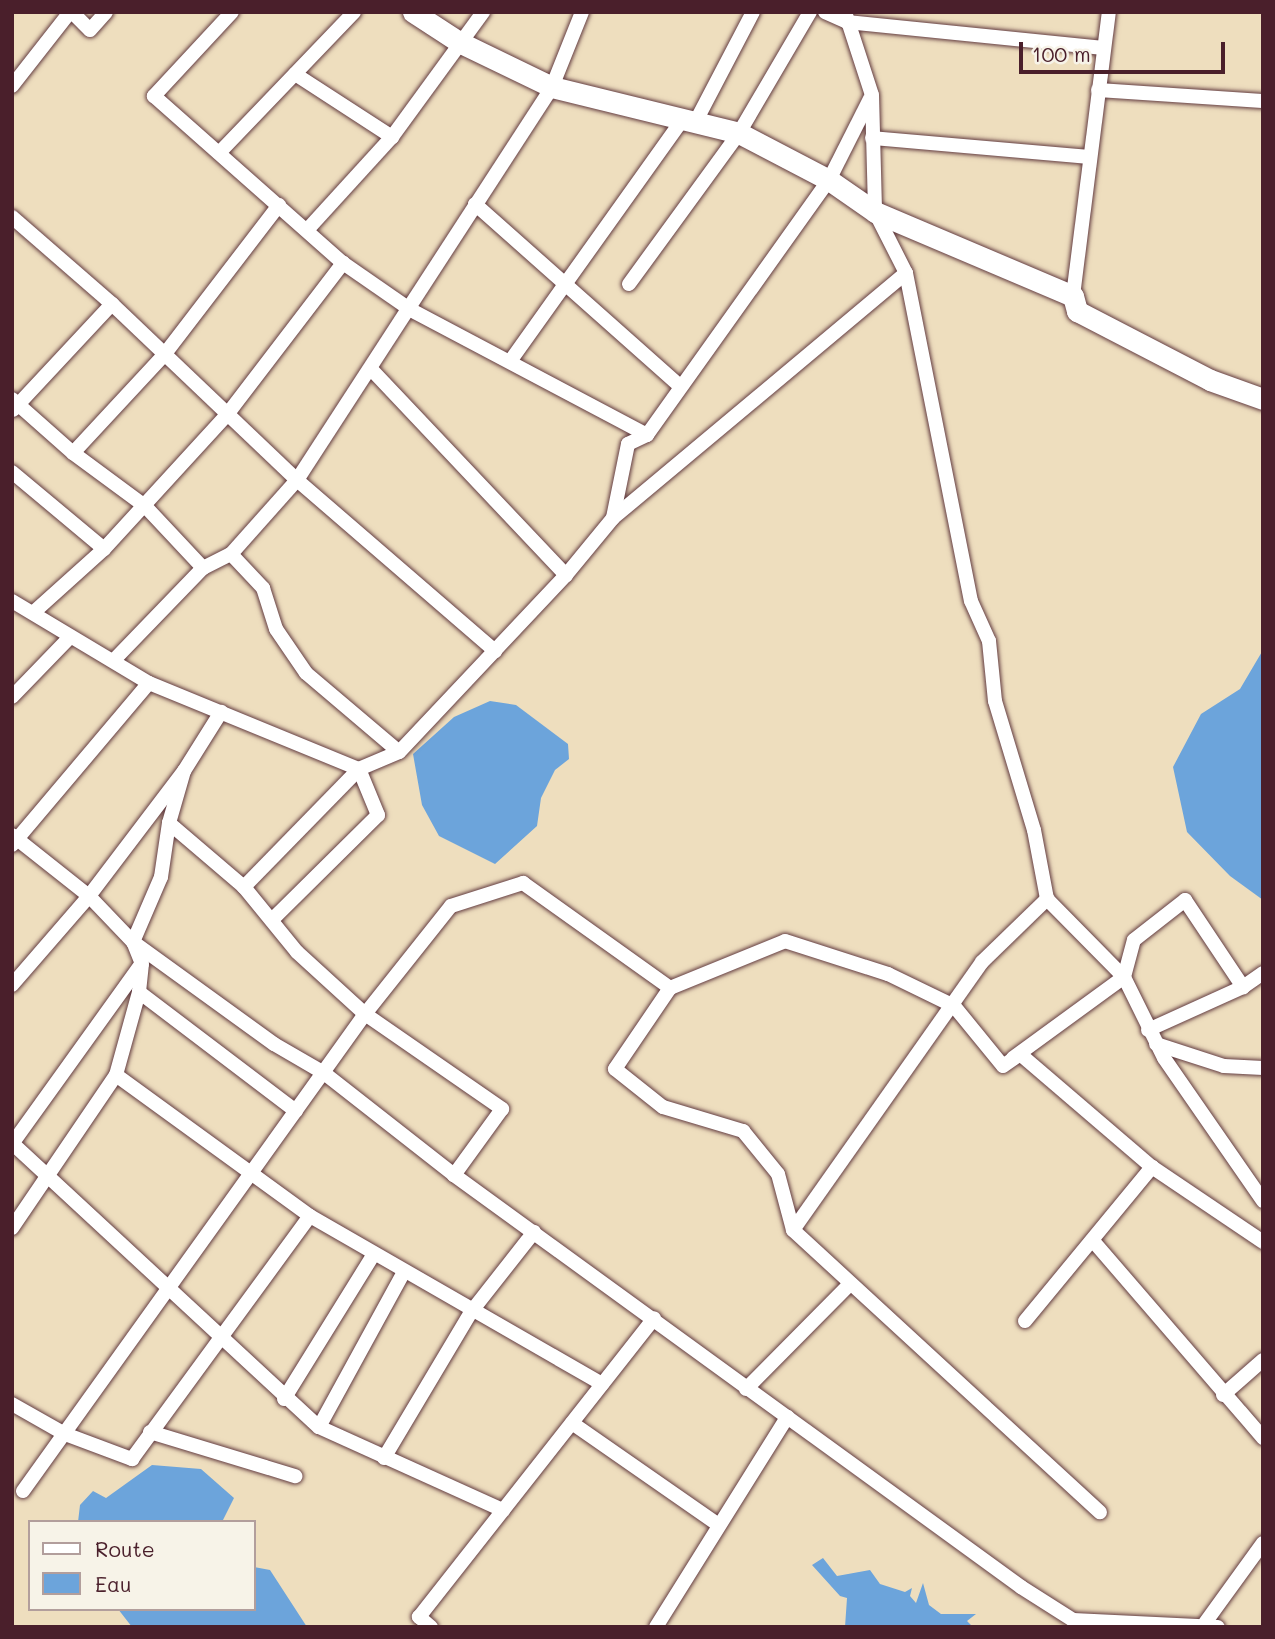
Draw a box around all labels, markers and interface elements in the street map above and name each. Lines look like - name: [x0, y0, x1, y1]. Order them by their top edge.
- scale bar: [1023, 28, 1230, 72]
- text: 100 m: [1032, 40, 1091, 67]
- legend: [28, 1520, 256, 1611]
- text: Route: [95, 1535, 155, 1562]
- text: Eau: [95, 1570, 132, 1597]

